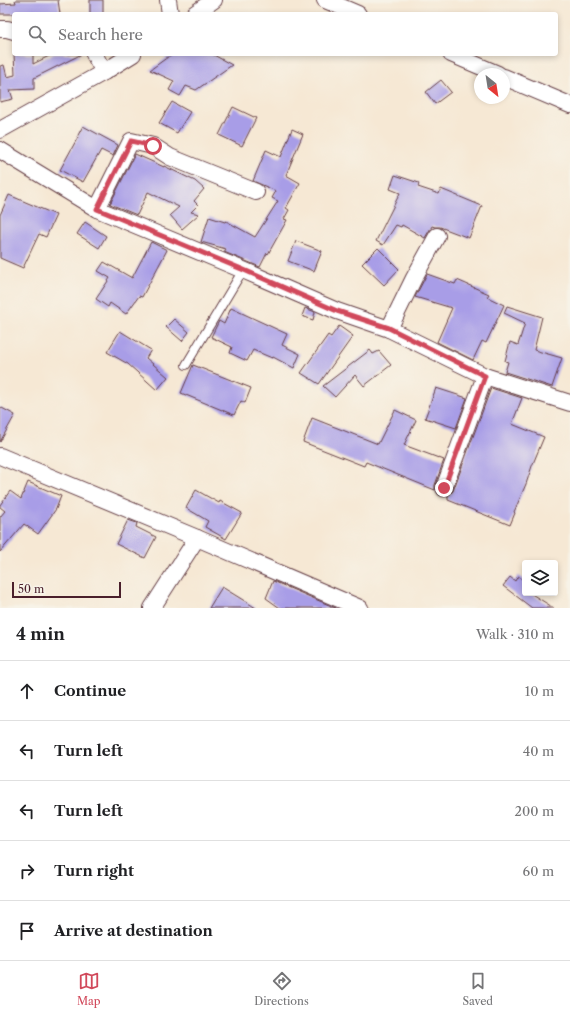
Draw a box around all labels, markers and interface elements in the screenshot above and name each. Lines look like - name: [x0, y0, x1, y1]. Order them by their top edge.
- search box: [12, 12, 558, 56]
- icon: search: [26, 23, 48, 45]
- text: Search here: [58, 25, 143, 44]
- north arrow: [474, 68, 510, 104]
- route start: [144, 137, 162, 155]
- route end: [435, 479, 453, 497]
- map controls: [522, 560, 558, 596]
- button: layers: [522, 560, 558, 596]
- scale bar: [12, 580, 121, 599]
- text: 50 m: [18, 582, 44, 596]
- text: 4 min: [16, 624, 65, 644]
- text: Walk · 310 m: [476, 626, 554, 642]
- icon: ahead: [16, 680, 38, 702]
- text: Continue: [54, 681, 126, 700]
- text: 10 m: [525, 683, 554, 699]
- icon: left: [16, 740, 38, 762]
- text: Turn left: [54, 741, 123, 760]
- text: 40 m: [523, 743, 554, 759]
- icon: left: [16, 800, 38, 822]
- text: Turn left: [54, 801, 123, 820]
- text: 200 m: [514, 803, 554, 819]
- icon: right: [16, 860, 38, 882]
- text: Turn right: [54, 861, 134, 880]
- text: 60 m: [523, 863, 554, 879]
- icon: arrive: [16, 920, 38, 942]
- text: Arrive at destination: [54, 921, 213, 940]
- tab: Map: [77, 970, 101, 1008]
- tab: Directions: [254, 970, 309, 1008]
- tab: Saved: [463, 970, 493, 1008]

